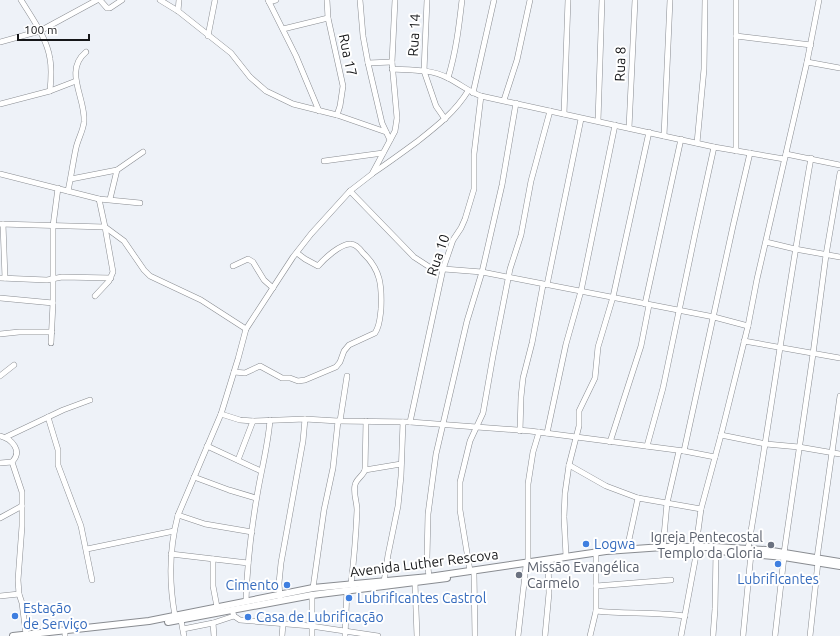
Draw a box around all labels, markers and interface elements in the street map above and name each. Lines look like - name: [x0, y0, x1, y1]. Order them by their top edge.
- street label: Rua 14: [405, 13, 423, 57]
- scale bar: [18, 16, 89, 42]
- text: 100 m: [24, 23, 57, 36]
- street label: Rua 17: [336, 32, 360, 78]
- street label: Rua 8: [611, 46, 629, 82]
- street label: Rua 10: [423, 232, 453, 278]
- place label: Igreja Pentecostal Templo da Gloria: [650, 529, 763, 561]
- place label: Logwa: [594, 536, 635, 552]
- marker: Logwa: [581, 539, 591, 549]
- marker: Igreja Pentecostal Templo da Gloria: [766, 540, 776, 550]
- street label: Avenida Luther Rescova: [349, 546, 499, 580]
- place label: Missão Evangélica Carmelo: [527, 559, 640, 591]
- marker: Lubrificantes: [773, 559, 783, 569]
- marker: Missão Evangélica Carmelo: [514, 570, 524, 580]
- place label: Lubrificantes: [737, 571, 819, 587]
- place label: Cimento: [226, 577, 279, 593]
- marker: Cimento: [282, 580, 292, 590]
- place label: Lubrificantes Castrol: [357, 590, 487, 606]
- marker: Lubrificantes Castrol: [344, 593, 354, 603]
- place label: Estação de Serviço: [23, 600, 88, 632]
- place label: Casa de Lubrificação: [256, 609, 384, 625]
- marker: Estação de Serviço: [10, 611, 20, 621]
- marker: Casa de Lubrificação: [243, 612, 253, 622]

